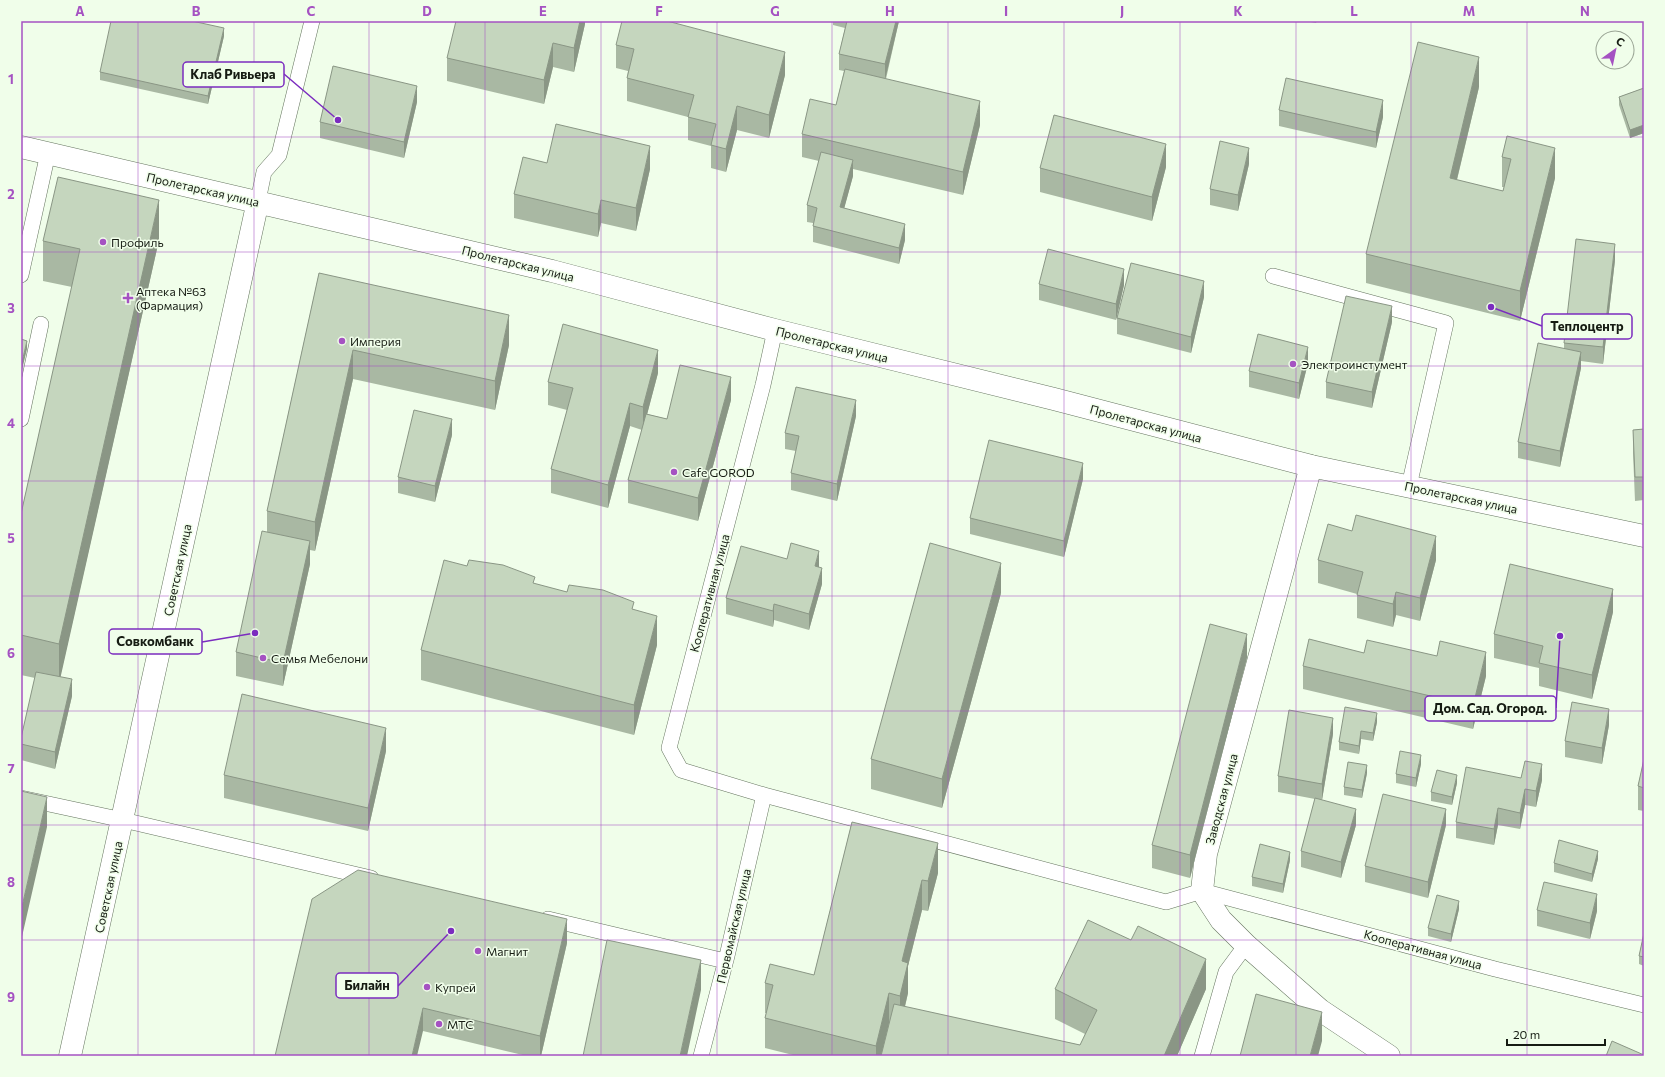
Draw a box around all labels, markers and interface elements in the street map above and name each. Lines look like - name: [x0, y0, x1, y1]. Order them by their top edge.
- text: A: [75, 3, 85, 19]
- text: B: [192, 3, 201, 19]
- text: C: [307, 3, 316, 19]
- text: D: [422, 3, 432, 19]
- text: E: [539, 3, 547, 19]
- text: F: [655, 3, 663, 19]
- text: G: [770, 3, 780, 19]
- text: H: [885, 3, 895, 19]
- text: I: [1004, 3, 1008, 19]
- text: J: [1120, 3, 1124, 19]
- text: K: [1233, 3, 1243, 19]
- text: L: [1350, 3, 1358, 19]
- text: M: [1463, 3, 1475, 19]
- text: N: [1580, 3, 1590, 19]
- north arrow: [1595, 30, 1635, 70]
- text: С: [1614, 34, 1628, 49]
- callout: Клаб Ривьера: [183, 62, 284, 87]
- text: Клаб Ривьера: [190, 66, 276, 82]
- text: 1: [8, 71, 14, 87]
- street label: Пролетарская улица: [145, 169, 261, 209]
- text: 2: [7, 186, 15, 202]
- place label: Профиль: [111, 235, 164, 249]
- marker: Профиль: [98, 237, 108, 247]
- street label: Пролетарская улица: [460, 242, 576, 284]
- place label: Аптека №63 (Фармация): [136, 284, 206, 312]
- marker: Аптека №63 (Фармация): [123, 293, 133, 303]
- text: 3: [7, 300, 15, 316]
- callout: Теплоцентр: [1542, 314, 1632, 339]
- text: Теплоцентр: [1550, 318, 1624, 334]
- street label: Пролетарская улица: [774, 323, 890, 365]
- place label: Империя: [350, 334, 401, 348]
- marker: Империя: [337, 336, 347, 346]
- place label: Электроинстумент: [1301, 357, 1408, 371]
- marker: Электроинстумент: [1288, 359, 1298, 369]
- street label: Пролетарская улица: [1089, 401, 1203, 445]
- text: 4: [7, 415, 15, 431]
- place label: Cafe GOROD: [682, 465, 755, 479]
- marker: Cafe GOROD: [669, 467, 679, 477]
- street label: Пролетарская улица: [1403, 478, 1519, 516]
- street label: Советская улица: [160, 523, 194, 617]
- text: 5: [7, 530, 15, 546]
- street label: Кооперативная улица: [686, 532, 732, 654]
- callout: Совкомбанк: [109, 629, 202, 654]
- text: Совкомбанк: [116, 633, 194, 649]
- text: 6: [7, 645, 15, 661]
- place label: Семья Мебелони: [271, 651, 368, 665]
- marker: Семья Мебелони: [258, 653, 268, 663]
- callout: Дом. Сад. Огород.: [1425, 696, 1556, 721]
- text: Дом. Сад. Огород.: [1433, 700, 1547, 716]
- street label: Заводская улица: [1202, 752, 1240, 846]
- text: 7: [7, 760, 15, 776]
- street label: Советская улица: [91, 840, 125, 934]
- street label: Первомайская улица: [713, 867, 753, 985]
- text: 8: [7, 874, 15, 890]
- street label: Кооперативная улица: [1362, 926, 1484, 972]
- place label: Магнит: [486, 944, 529, 958]
- marker: Магнит: [473, 946, 483, 956]
- callout: Билайн: [336, 973, 398, 998]
- text: Билайн: [344, 977, 390, 993]
- place label: Купрей: [435, 980, 476, 994]
- marker: Купрей: [422, 982, 432, 992]
- text: 9: [7, 989, 15, 1005]
- place label: МТС: [447, 1017, 474, 1031]
- marker: МТС: [434, 1019, 444, 1029]
- scale bar: [1507, 1021, 1605, 1047]
- text: 20 m: [1513, 1027, 1540, 1041]

